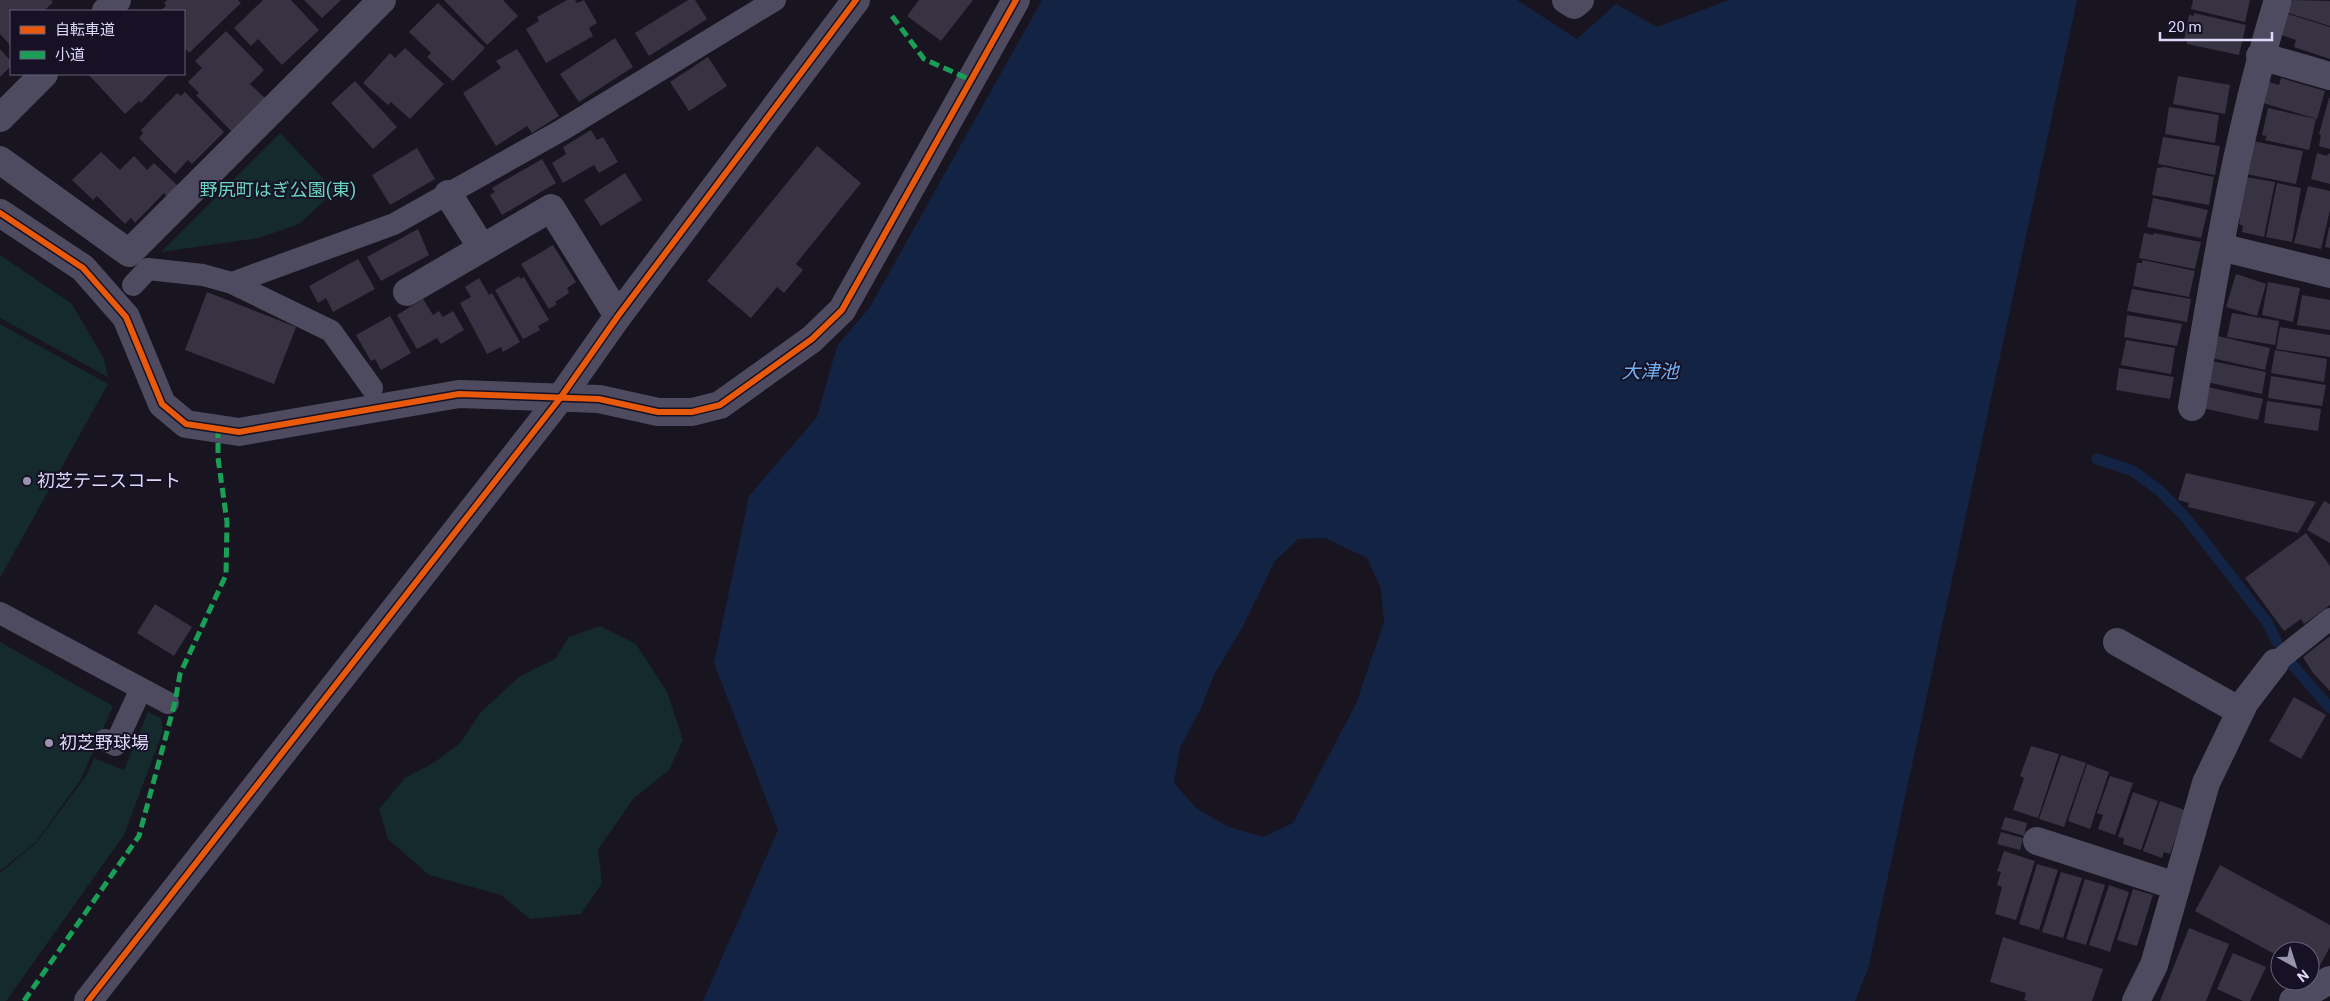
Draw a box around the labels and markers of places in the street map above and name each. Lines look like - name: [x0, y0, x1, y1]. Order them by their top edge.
- place label: 初芝テニスコート: [37, 470, 181, 491]
- marker: 初芝テニスコート: [21, 475, 33, 487]
- place label: 初芝野球場: [59, 732, 149, 753]
- marker: 初芝野球場: [43, 737, 55, 749]

